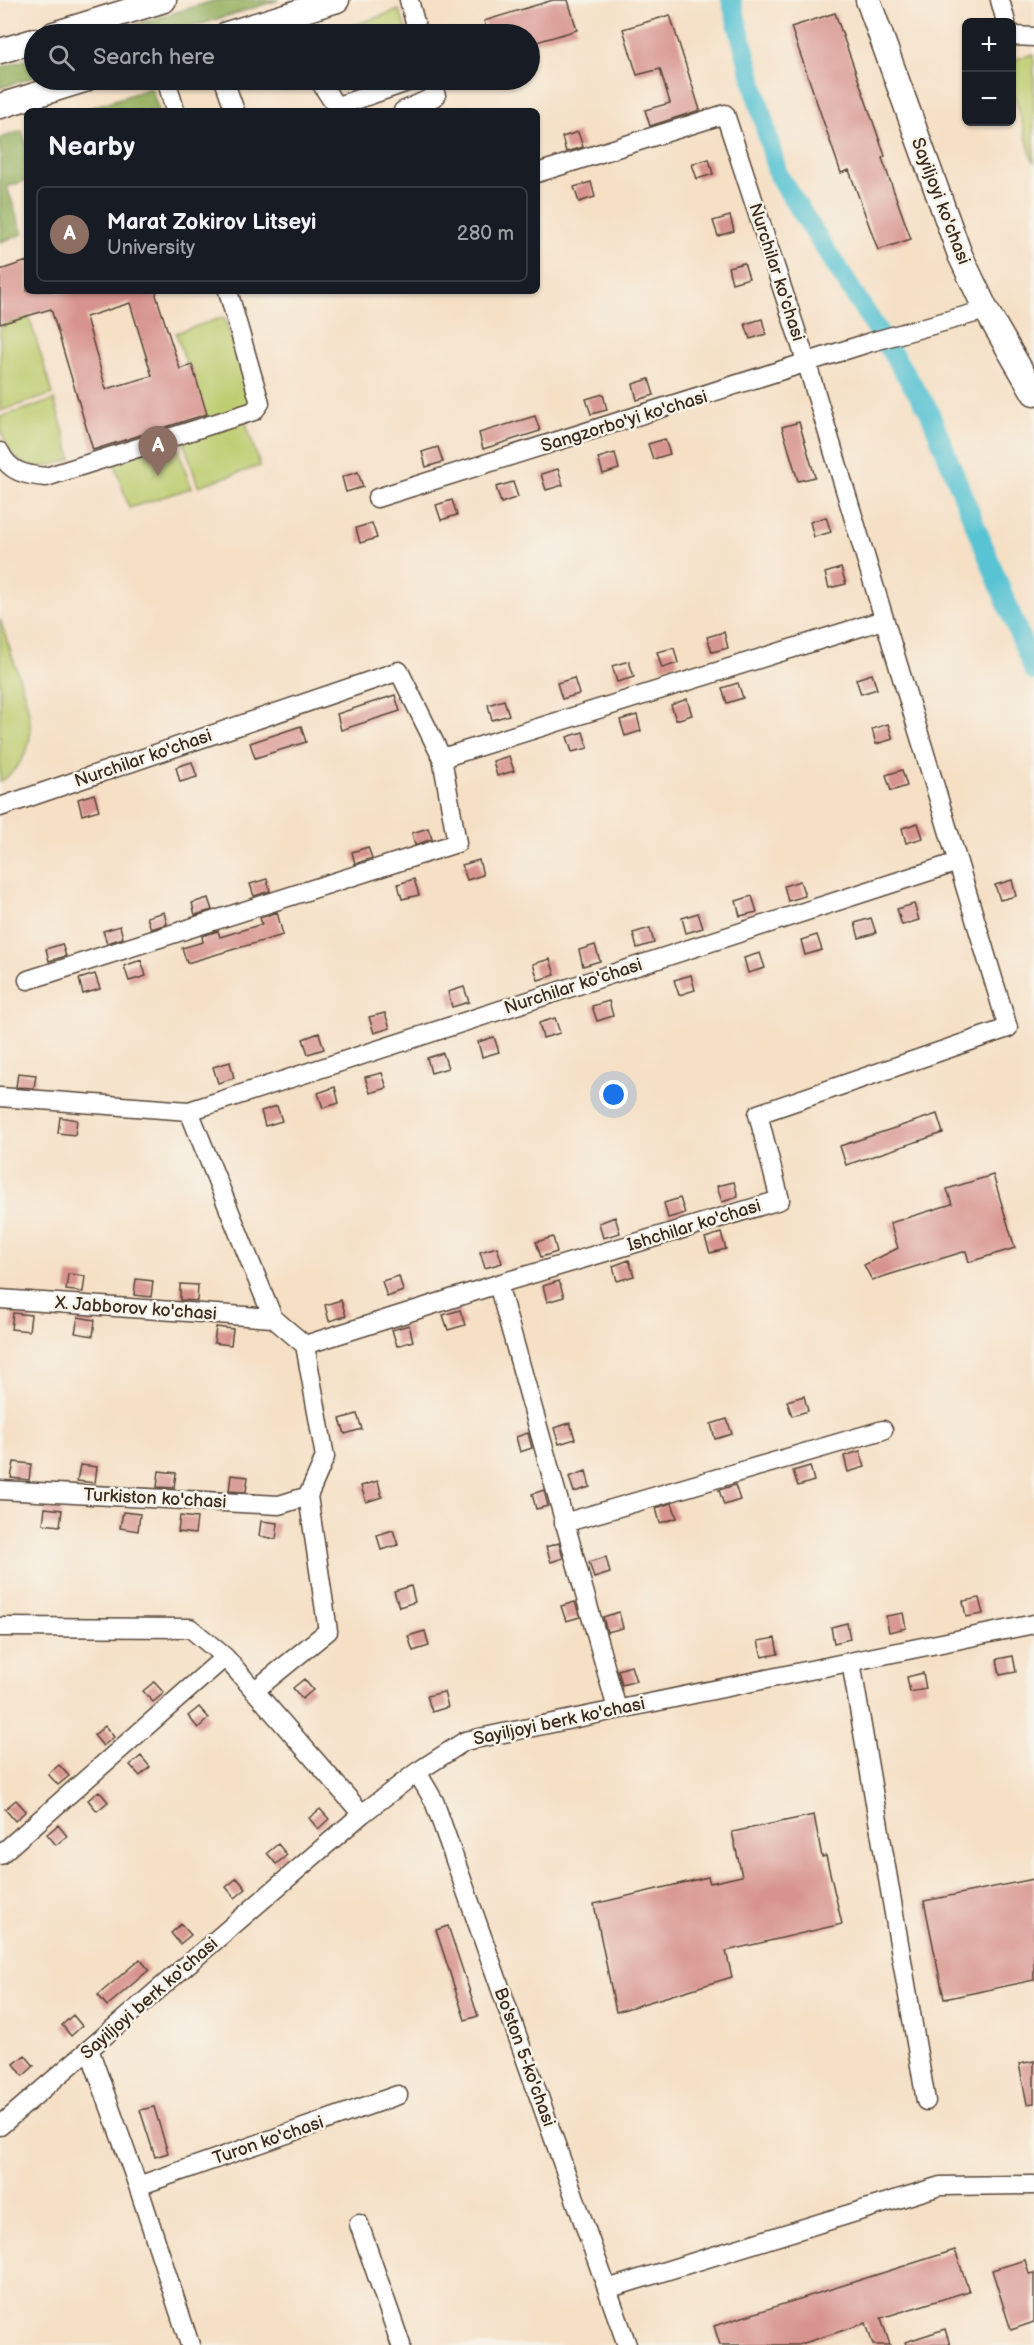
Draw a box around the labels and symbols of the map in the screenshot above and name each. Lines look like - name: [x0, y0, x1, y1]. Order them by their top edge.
- street label: Sayiljoyi ko'chasi: [907, 135, 974, 267]
- street label: Nurchilar ko'chasi: [744, 200, 809, 344]
- street label: Sangzorbo'yi ko'chasi: [538, 386, 710, 457]
- pin: A: [138, 426, 178, 476]
- street label: Nurchilar ko'chasi: [72, 725, 215, 792]
- street label: Nurchilar ko'chasi: [501, 954, 645, 1019]
- your location: [599, 1080, 628, 1109]
- street label: Ishchilar ko'chasi: [625, 1195, 764, 1256]
- street label: X. Jabborov ko'chasi: [53, 1292, 218, 1325]
- street label: Turkiston ko'chasi: [83, 1484, 227, 1513]
- street label: Sayiljoyi berk ko'chasi: [471, 1693, 647, 1750]
- street label: Sayiljoyi berk ko'chasi: [76, 1933, 222, 2064]
- street label: Bo'ston 5-ko'chasi: [490, 1985, 559, 2129]
- street label: Turon ko'chasi: [210, 2112, 326, 2169]

